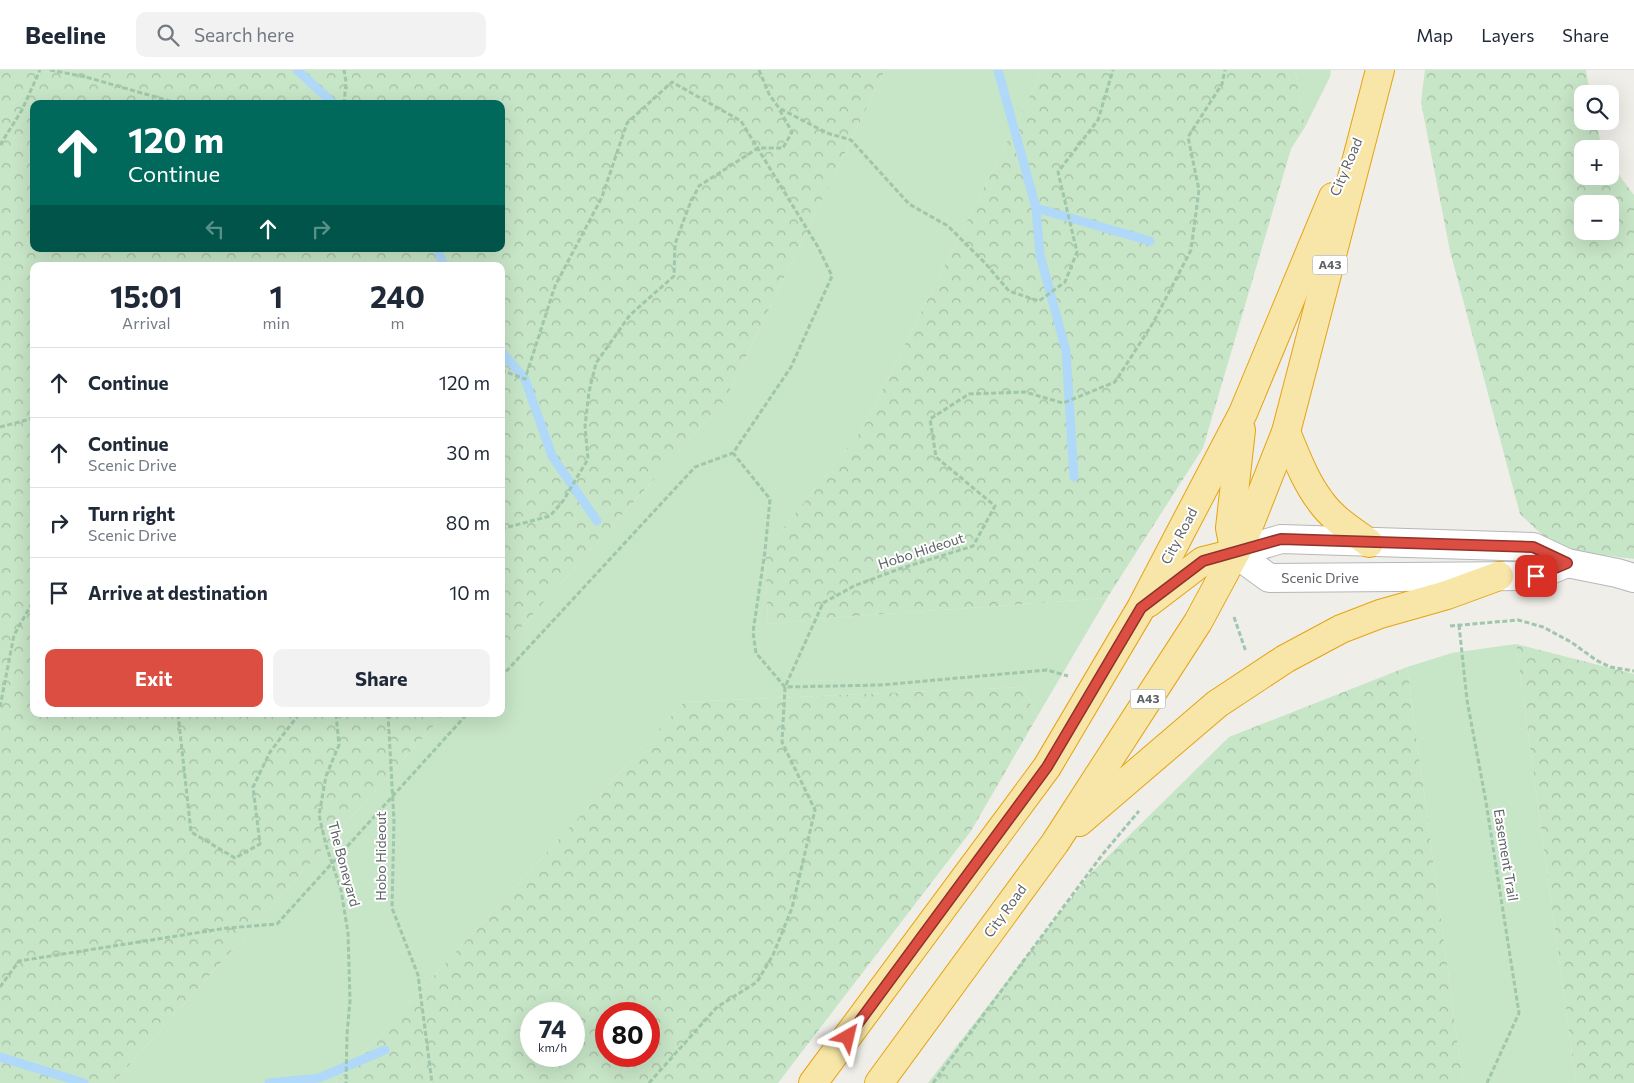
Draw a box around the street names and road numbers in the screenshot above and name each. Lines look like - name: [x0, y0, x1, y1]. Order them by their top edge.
- street label: City Road: [1326, 135, 1365, 198]
- road number: A43: [1312, 256, 1348, 274]
- street label: City Road: [1157, 505, 1201, 567]
- street label: Hobo Hideout: [876, 529, 966, 572]
- street label: Scenic Drive: [1281, 569, 1359, 586]
- road number: A43: [1130, 690, 1166, 708]
- street label: Easement Trail: [1491, 808, 1522, 902]
- street label: Hobo Hideout: [372, 811, 389, 901]
- street label: The Boneyard: [325, 819, 364, 908]
- street label: City Road: [980, 881, 1030, 941]

